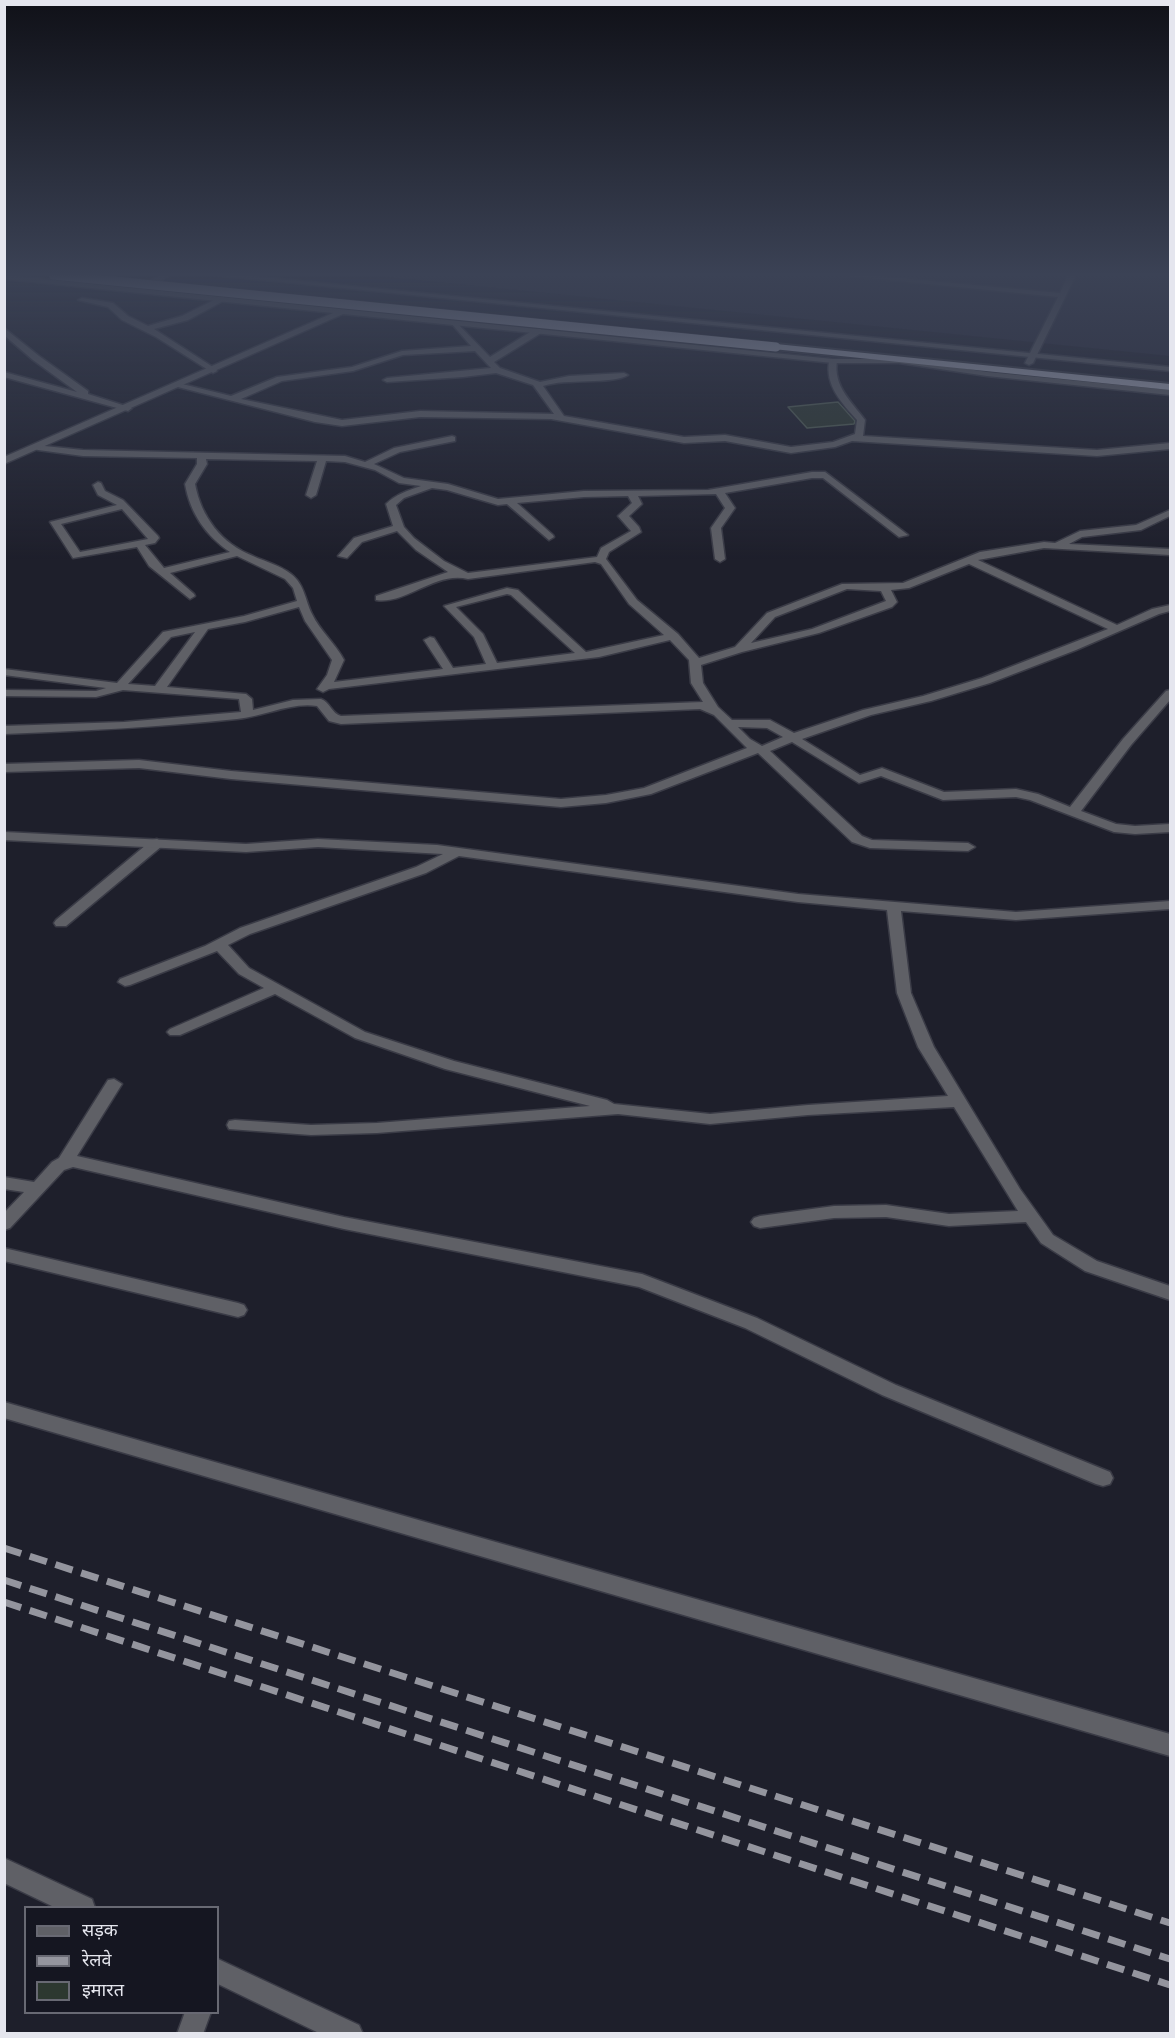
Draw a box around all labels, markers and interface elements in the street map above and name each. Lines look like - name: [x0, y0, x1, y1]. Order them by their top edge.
- legend: [24, 1906, 219, 2014]
- text: सड़क: [82, 1919, 118, 1940]
- text: रेलवे: [82, 1949, 112, 1970]
- text: इमारत: [82, 1979, 124, 2000]

